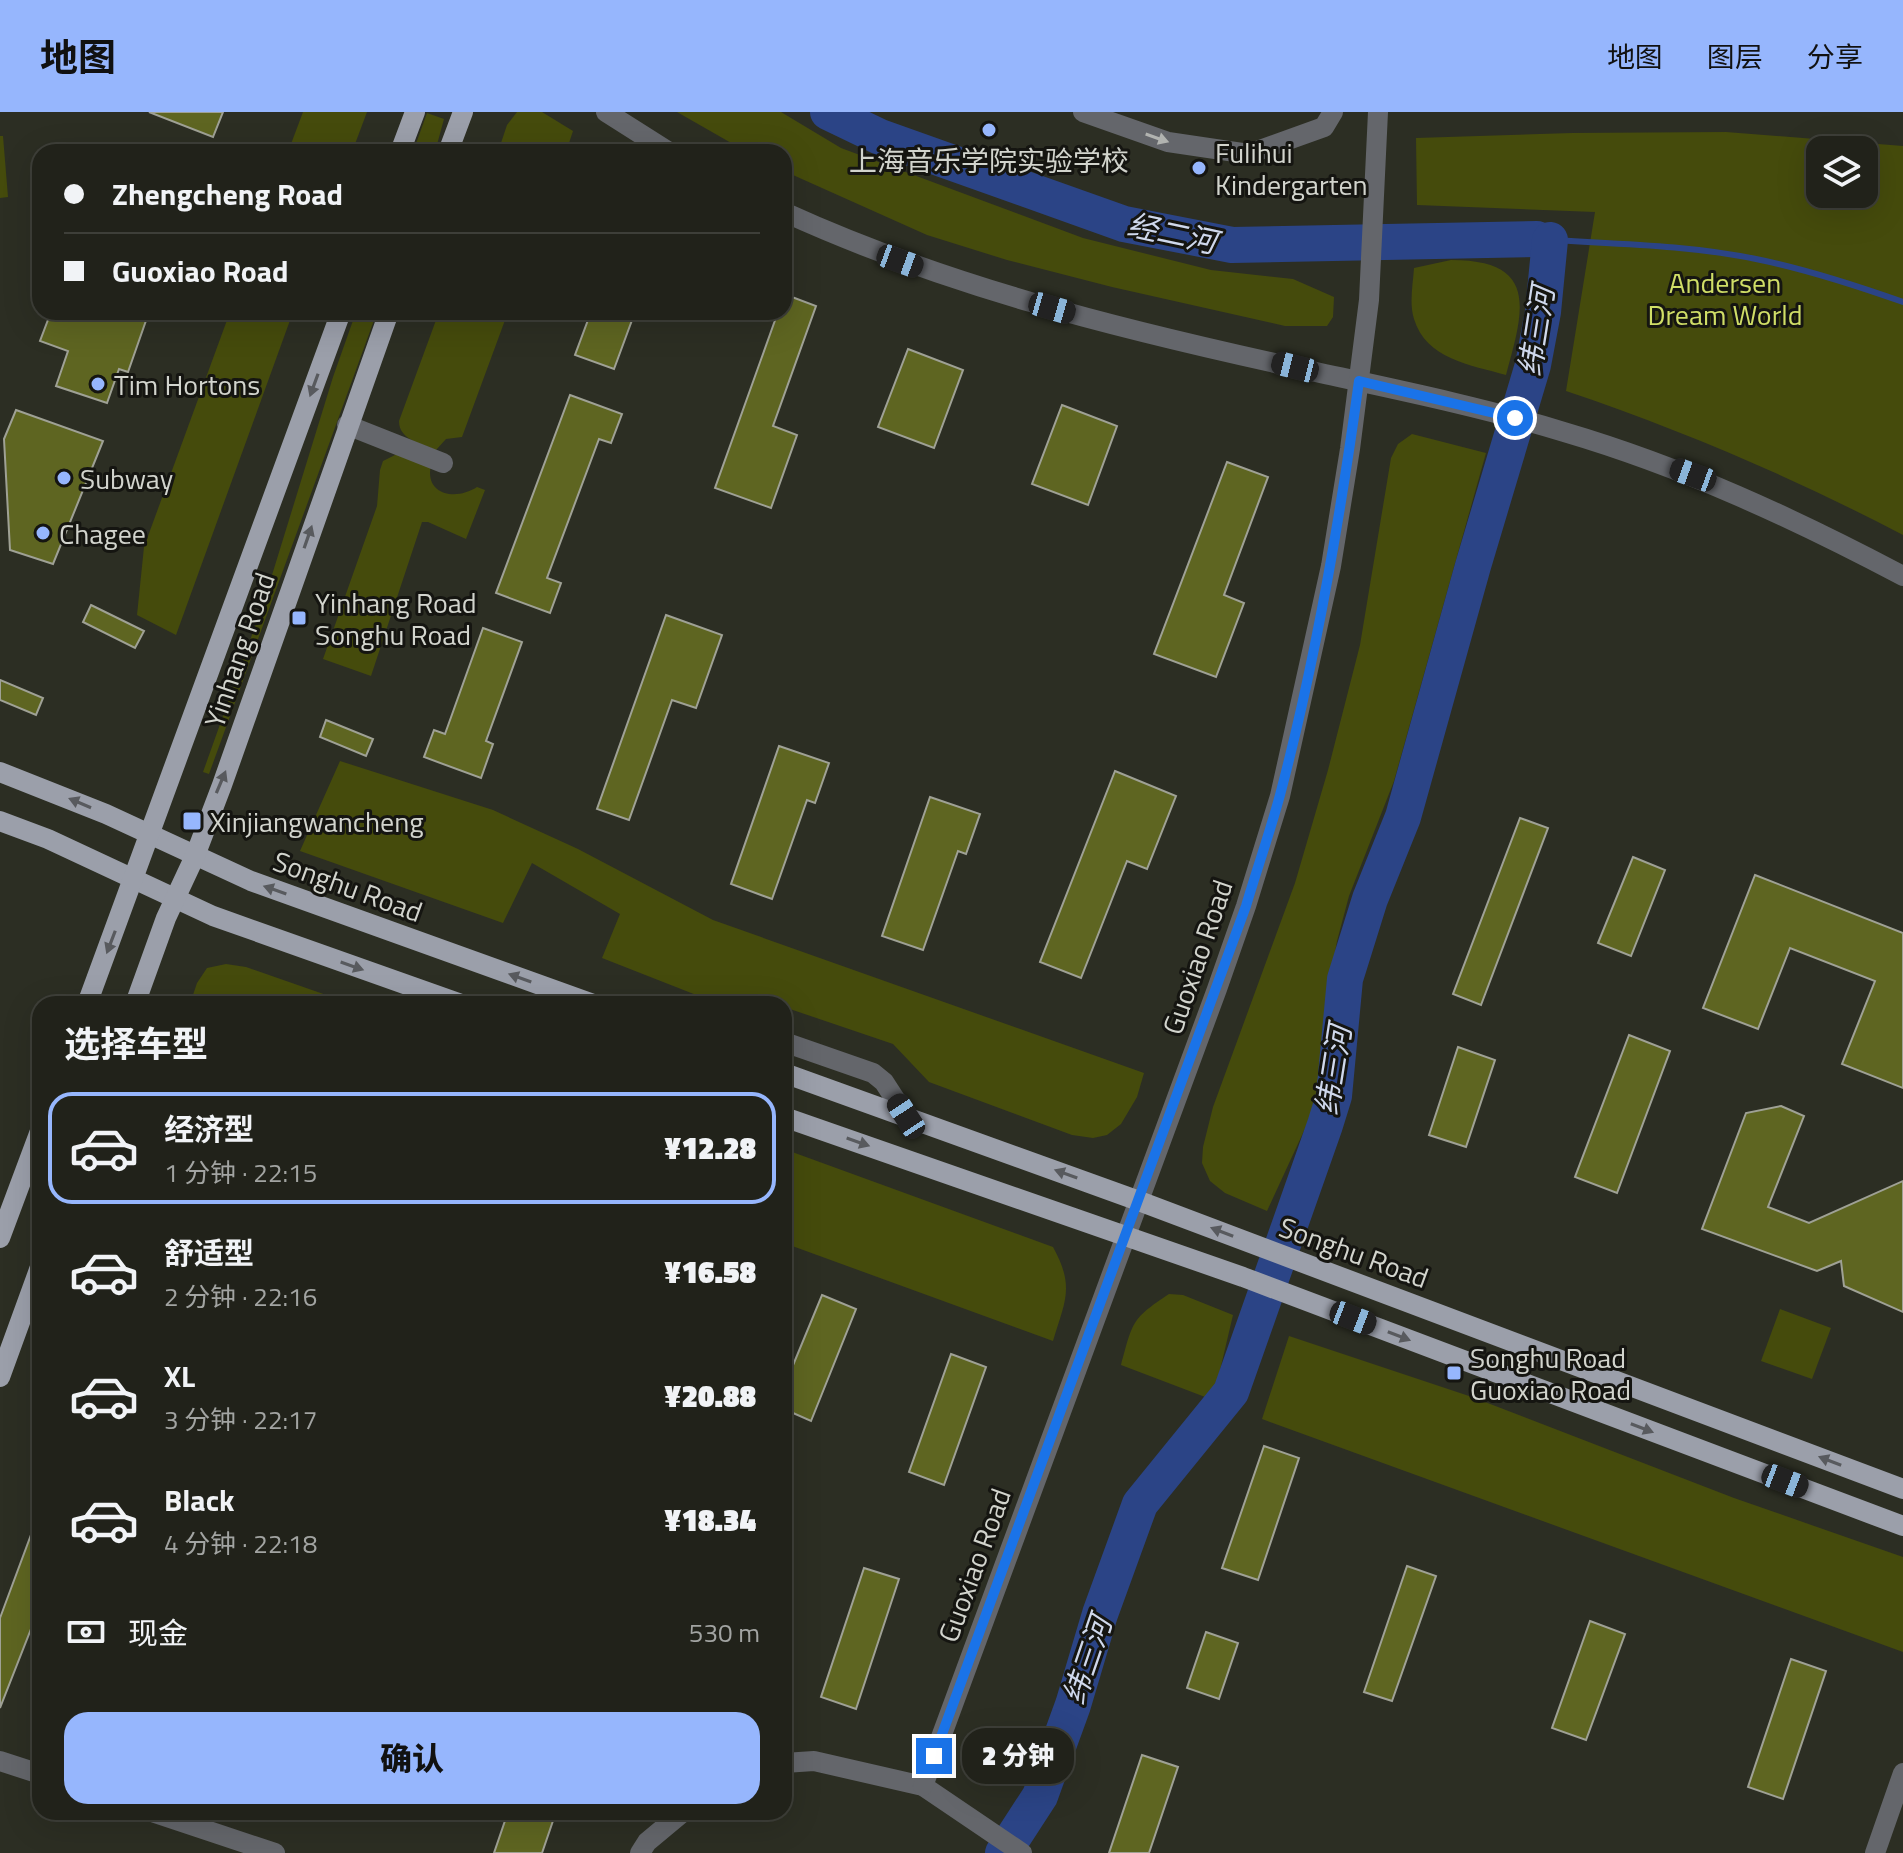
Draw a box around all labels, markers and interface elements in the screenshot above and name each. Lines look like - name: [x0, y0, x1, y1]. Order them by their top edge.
- text: 地图: [40, 28, 116, 86]
- text: 地图: [1607, 35, 1663, 78]
- text: 图层: [1707, 35, 1763, 78]
- text: 分享: [1807, 35, 1863, 78]
- marker: 上海音乐学院实验学校: [980, 121, 998, 139]
- place label: Fulihui Kindergarten: [1215, 131, 1368, 206]
- one-way arrow: [1145, 133, 1169, 145]
- map controls: [1806, 136, 1878, 208]
- button: layers: [1806, 136, 1878, 208]
- place label: 上海音乐学院实验学校: [849, 139, 1129, 182]
- marker: Fulihui Kindergarten: [1190, 159, 1208, 177]
- text: Zhengcheng Road: [112, 171, 343, 217]
- water label: 经二河: [1123, 201, 1226, 266]
- car: [873, 242, 927, 280]
- text: Guoxiao Road: [112, 248, 289, 294]
- park label: Andersen Dream World: [1647, 261, 1803, 336]
- water label: 纬三河: [1506, 278, 1567, 379]
- car: [1026, 290, 1078, 326]
- car: [1269, 350, 1321, 384]
- place label: Tim Hortons: [114, 363, 260, 406]
- one-way arrow: [307, 373, 319, 397]
- marker: Tim Hortons: [89, 375, 107, 393]
- route start: [1497, 400, 1533, 436]
- car: [1666, 456, 1720, 494]
- place label: Subway: [80, 457, 173, 500]
- marker: Subway: [55, 469, 73, 487]
- place label: Chagee: [59, 512, 146, 555]
- marker: Chagee: [34, 524, 52, 542]
- one-way arrow: [303, 525, 315, 549]
- street label: Yinhang Road: [192, 567, 286, 733]
- place label: Yinhang Road Songhu Road: [315, 581, 477, 656]
- marker: Yinhang Road Songhu Road: [290, 609, 308, 627]
- one-way arrow: [215, 771, 228, 794]
- one-way arrow: [68, 796, 92, 809]
- place label: Xinjiangwancheng: [210, 800, 424, 843]
- marker: Xinjiangwancheng: [181, 810, 203, 832]
- street label: Songhu Road: [267, 839, 429, 933]
- street label: Guoxiao Road: [1150, 874, 1244, 1040]
- one-way arrow: [263, 883, 287, 895]
- one-way arrow: [104, 930, 117, 954]
- one-way arrow: [340, 960, 364, 973]
- one-way arrow: [508, 971, 532, 983]
- text: 选择车型: [64, 1016, 208, 1071]
- water label: 纬三河: [1303, 1017, 1364, 1118]
- car: [883, 1089, 929, 1143]
- text: 经济型: [164, 1106, 254, 1152]
- icon: car: [68, 1112, 140, 1184]
- text: ¥12.28: [664, 1125, 756, 1171]
- one-way arrow: [846, 1137, 870, 1149]
- text: 1 分钟 · 22:15: [164, 1153, 317, 1192]
- one-way arrow: [1053, 1168, 1077, 1180]
- street label: Songhu Road: [1273, 1205, 1435, 1299]
- one-way arrow: [1209, 1225, 1233, 1238]
- text: 舒适型: [164, 1230, 254, 1276]
- icon: car: [68, 1236, 140, 1308]
- text: ¥16.58: [664, 1249, 756, 1295]
- text: 2 分钟 · 22:16: [164, 1277, 317, 1316]
- car: [1326, 1298, 1380, 1338]
- one-way arrow: [1387, 1330, 1411, 1343]
- place label: Songhu Road Guoxiao Road: [1470, 1336, 1631, 1411]
- text: XL: [164, 1353, 195, 1399]
- icon: car: [68, 1360, 140, 1432]
- marker: Songhu Road Guoxiao Road: [1445, 1364, 1463, 1382]
- text: ¥20.88: [664, 1373, 756, 1419]
- text: 3 分钟 · 22:17: [164, 1400, 317, 1439]
- one-way arrow: [1630, 1422, 1654, 1435]
- one-way arrow: [1818, 1455, 1842, 1467]
- car: [1758, 1461, 1812, 1501]
- text: Black: [164, 1477, 235, 1523]
- street label: Guoxiao Road: [926, 1482, 1022, 1648]
- icon: car: [68, 1484, 140, 1556]
- text: ¥18.34: [664, 1497, 756, 1543]
- text: 4 分钟 · 22:18: [164, 1524, 317, 1563]
- water label: 纬三河: [1051, 1605, 1125, 1710]
- icon: cash: [64, 1610, 108, 1654]
- text: 现金: [128, 1610, 188, 1656]
- text: 530 m: [689, 1613, 760, 1652]
- button: 确认: [64, 1712, 760, 1804]
- callout: 2 分钟: [962, 1728, 1074, 1784]
- text: 2 分钟: [982, 1736, 1054, 1775]
- route end: [916, 1738, 952, 1774]

